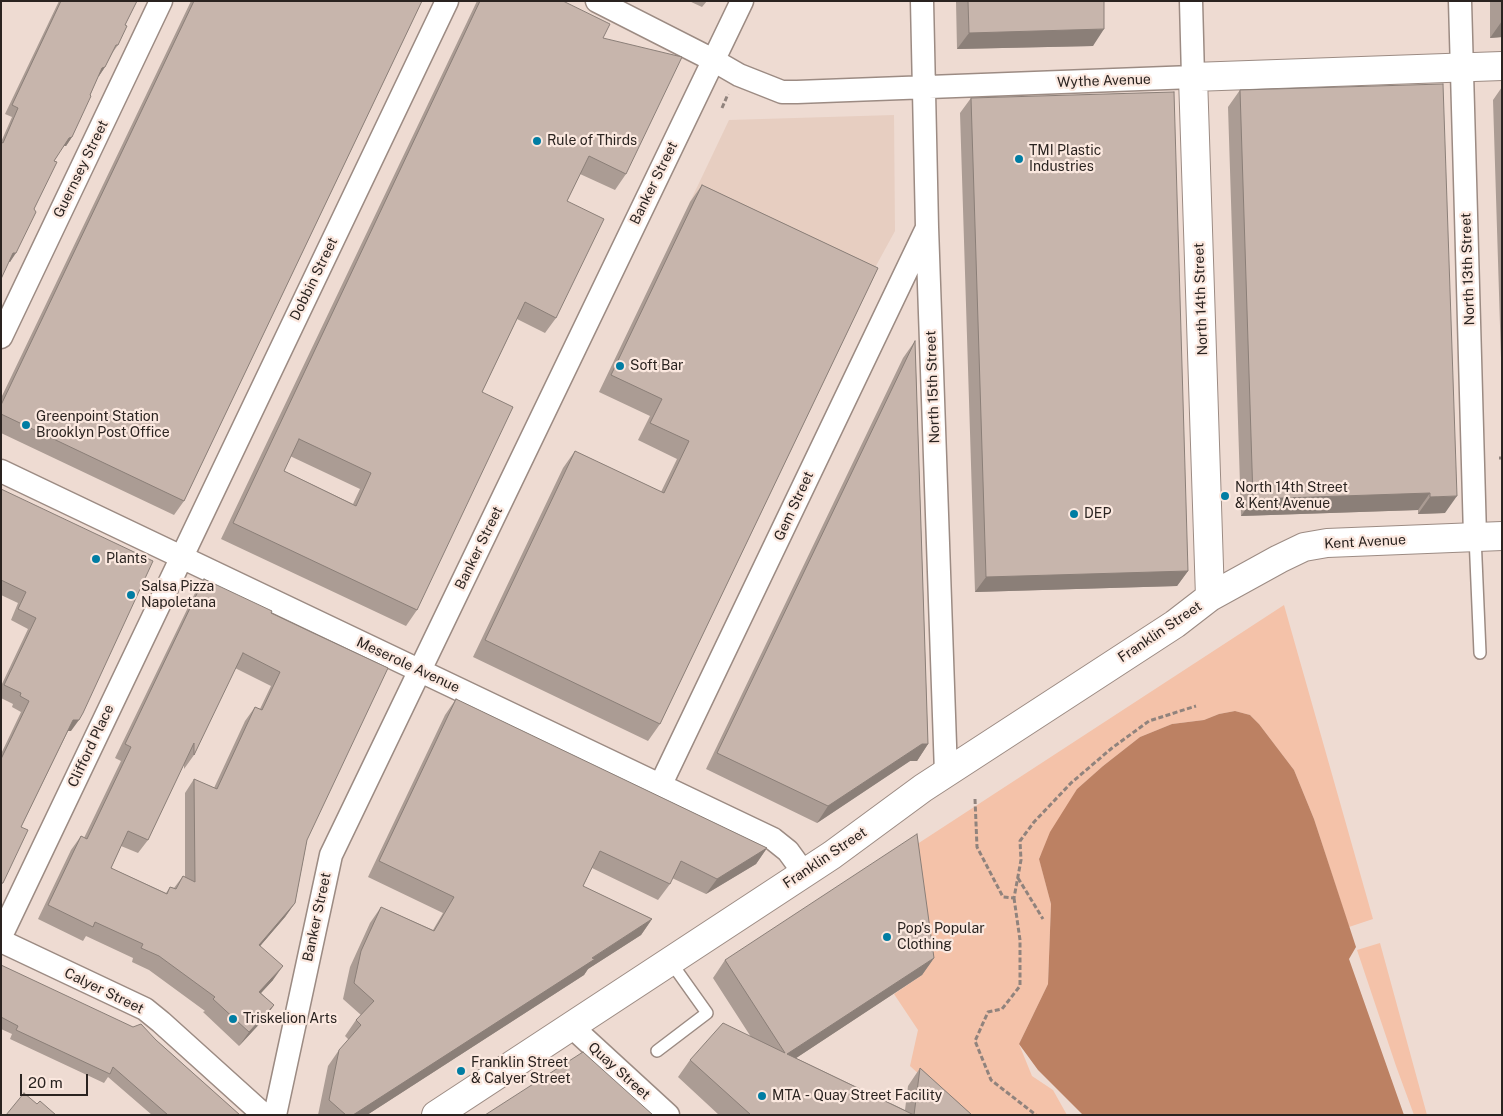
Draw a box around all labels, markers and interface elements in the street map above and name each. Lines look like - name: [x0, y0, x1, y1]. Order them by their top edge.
- street label: Wythe Avenue: [1057, 71, 1151, 91]
- street label: Guernsey Street: [50, 117, 112, 221]
- place label: Rule of Thirds: [547, 133, 637, 149]
- marker: Rule of Thirds: [531, 135, 543, 147]
- street label: Banker Street: [627, 139, 681, 227]
- place label: TMI Plastic Industries: [1029, 143, 1101, 176]
- marker: TMI Plastic Industries: [1013, 153, 1025, 165]
- street label: North 13th Street: [1458, 212, 1478, 326]
- street label: Dobbin Street: [287, 235, 341, 323]
- street label: North 14th Street: [1191, 242, 1211, 356]
- street label: North 15th Street: [923, 330, 943, 444]
- place label: Soft Bar: [630, 358, 684, 374]
- marker: Soft Bar: [614, 360, 626, 372]
- place label: Greenpoint Station Brooklyn Post Office: [36, 409, 170, 442]
- marker: Greenpoint Station Brooklyn Post Office: [20, 419, 32, 431]
- street label: Gem Street: [771, 469, 817, 543]
- place label: North 14th Street & Kent Avenue: [1235, 480, 1348, 512]
- marker: North 14th Street & Kent Avenue: [1219, 490, 1231, 502]
- street label: Banker Street: [452, 504, 506, 592]
- place label: DEP: [1084, 506, 1111, 522]
- marker: DEP: [1068, 508, 1080, 520]
- street label: Kent Avenue: [1324, 531, 1406, 553]
- place label: Plants: [106, 551, 147, 567]
- marker: Plants: [90, 553, 102, 565]
- place label: Salsa Pizza Napoletana: [141, 579, 216, 612]
- marker: Salsa Pizza Napoletana: [125, 589, 137, 601]
- street label: Franklin Street: [1115, 598, 1205, 666]
- street label: Meserole Avenue: [354, 634, 462, 696]
- street label: Clifford Place: [65, 702, 117, 790]
- street label: Franklin Street: [780, 824, 870, 892]
- street label: Banker Street: [299, 871, 335, 963]
- place label: Pop's Popular Clothing: [897, 921, 985, 954]
- marker: Pop's Popular Clothing: [881, 931, 893, 943]
- street label: Calyer Street: [62, 965, 146, 1017]
- place label: Triskelion Arts: [243, 1011, 337, 1027]
- marker: Triskelion Arts: [227, 1013, 239, 1025]
- street label: Quay Street: [584, 1039, 654, 1103]
- place label: Franklin Street & Calyer Street: [471, 1055, 571, 1088]
- scale bar: [22, 1064, 90, 1096]
- marker: Franklin Street & Calyer Street: [455, 1065, 467, 1077]
- text: 20 m: [28, 1074, 63, 1091]
- place label: MTA - Quay Street Facility: [772, 1088, 942, 1104]
- marker: MTA - Quay Street Facility: [756, 1090, 768, 1102]

